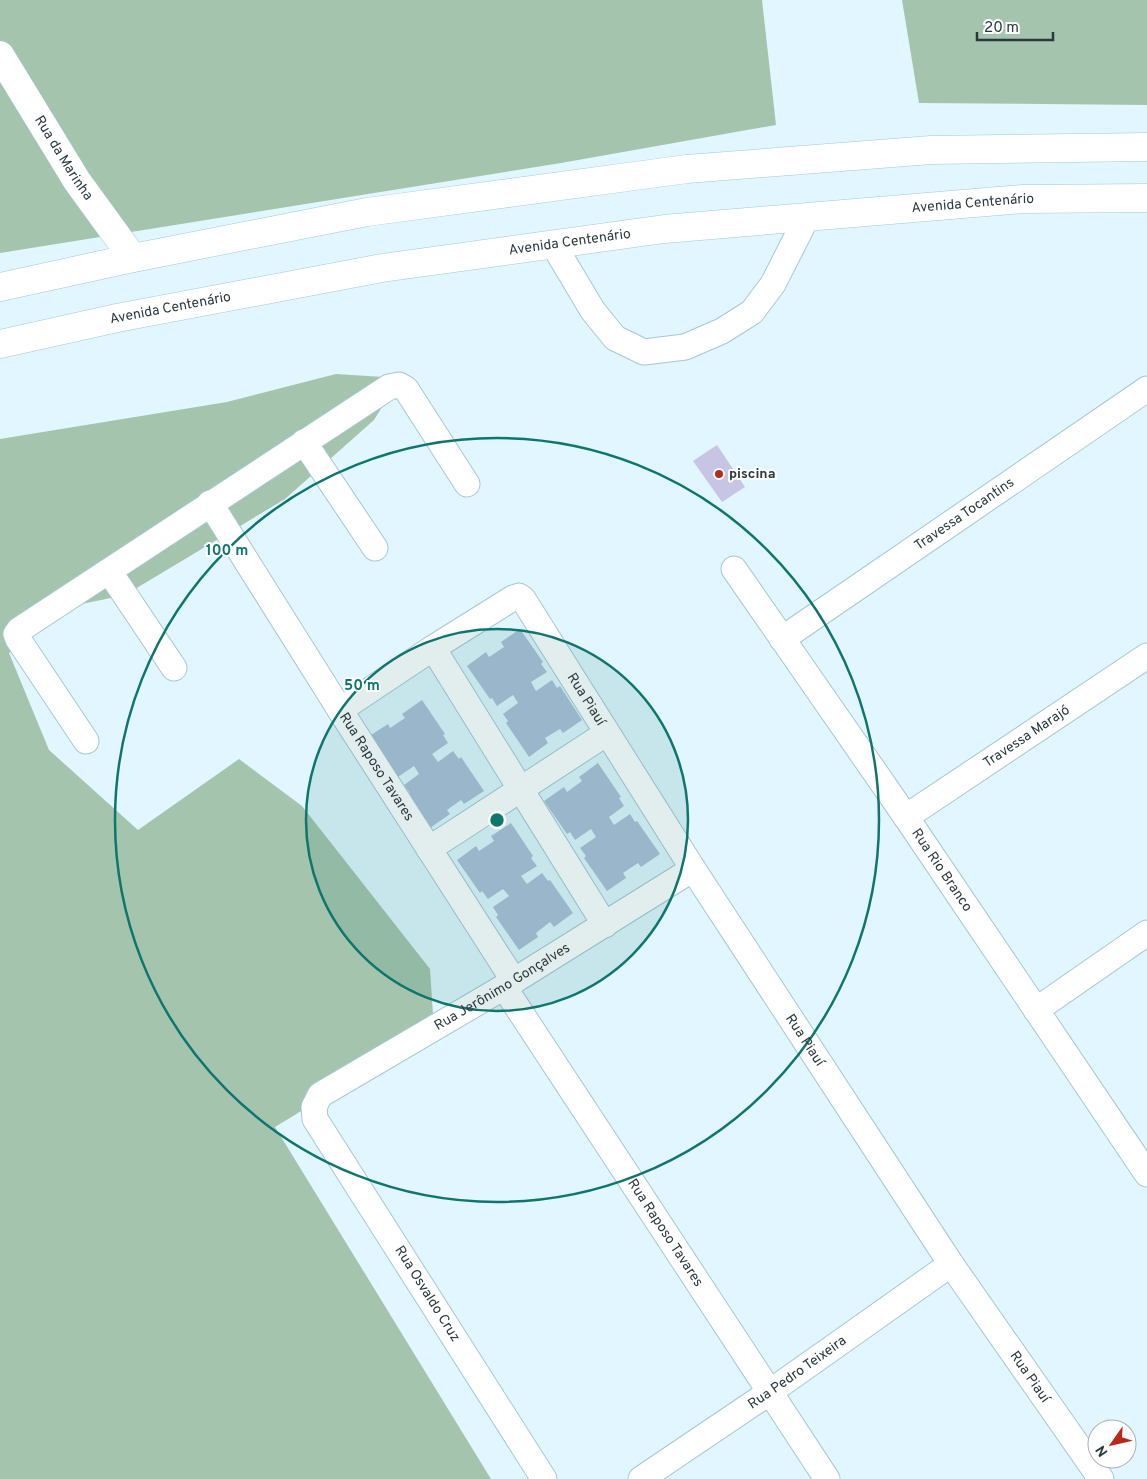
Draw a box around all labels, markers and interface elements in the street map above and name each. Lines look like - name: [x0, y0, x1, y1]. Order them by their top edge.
- scale bar: [977, 10, 1053, 42]
- text: 20 m: [984, 19, 1019, 38]
- street label: Rua da Marinha: [31, 112, 97, 204]
- street label: Avenida Centenário: [911, 190, 1034, 217]
- street label: Avenida Centenário: [508, 225, 632, 259]
- street label: Avenida Centenário: [108, 288, 232, 328]
- place label: piscina: [729, 466, 775, 483]
- marker: piscina: [713, 468, 725, 480]
- street label: Travessa Tocantins: [911, 474, 1017, 554]
- text: 100 m: [206, 542, 248, 561]
- street label: Rua Piauí: [563, 670, 610, 730]
- text: 50 m: [344, 677, 380, 696]
- street label: Travessa Marajó: [980, 701, 1073, 771]
- street label: Rua Raposo Tavares: [335, 709, 418, 824]
- centre of rings: [488, 811, 506, 829]
- street label: Rua Rio Branco: [908, 825, 976, 915]
- street label: Rua Jerônimo Gonçalves: [431, 939, 573, 1034]
- street label: Rua Piauí: [782, 1011, 829, 1071]
- street label: Rua Raposo Tavares: [624, 1176, 707, 1290]
- street label: Rua Osvaldo Cruz: [391, 1243, 463, 1345]
- street label: Rua Pedro Teixeira: [745, 1332, 850, 1413]
- street label: Rua Piauí: [1006, 1348, 1054, 1407]
- north arrow: [1087, 1419, 1137, 1469]
- text: N: [1093, 1442, 1112, 1459]

